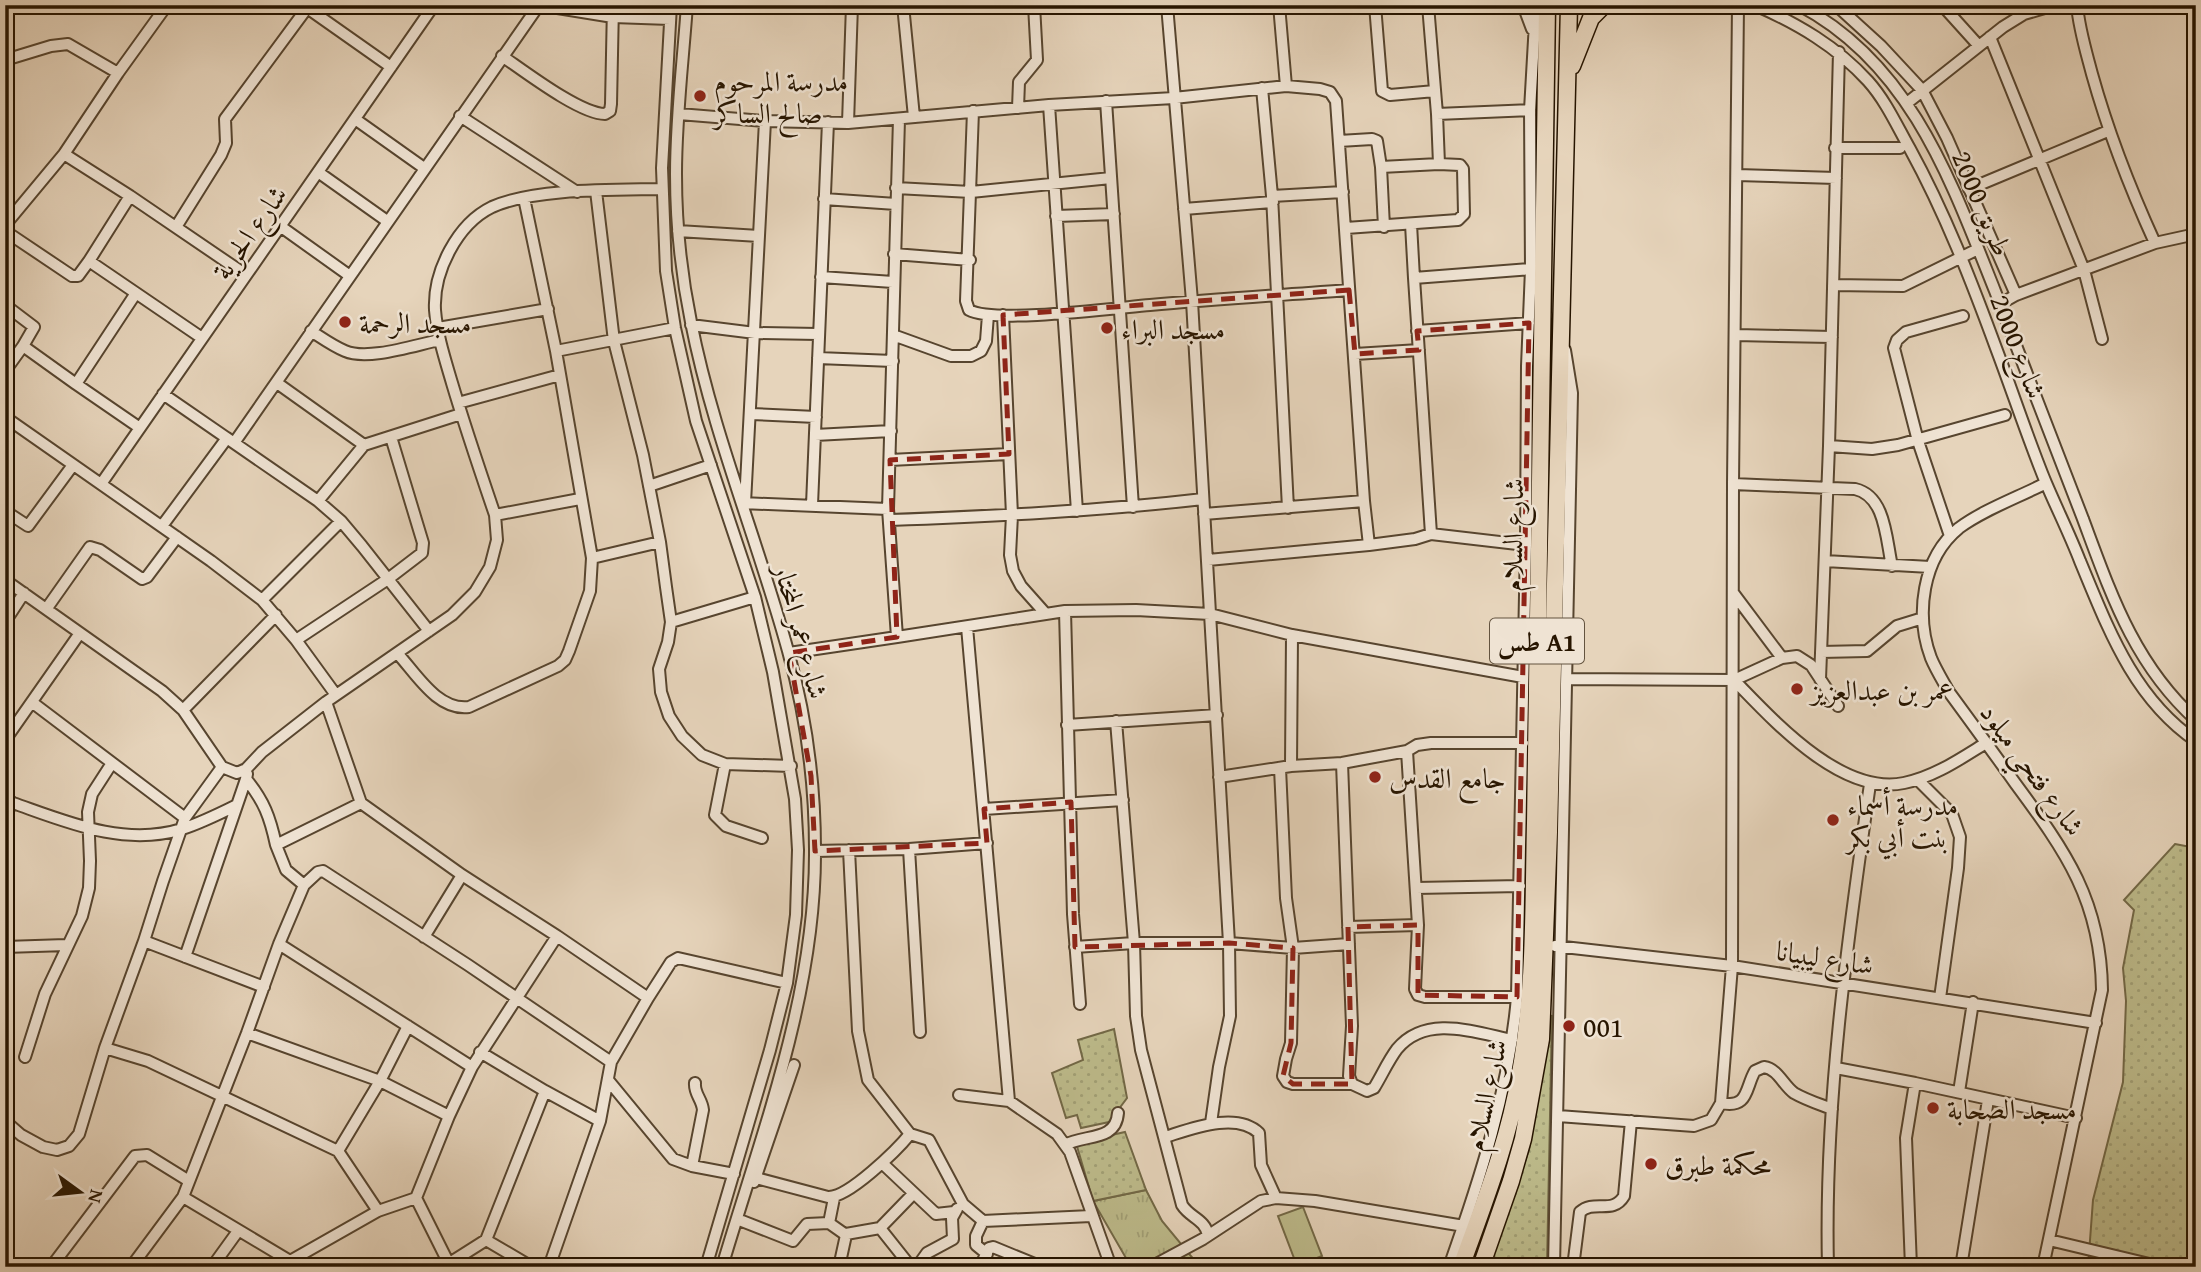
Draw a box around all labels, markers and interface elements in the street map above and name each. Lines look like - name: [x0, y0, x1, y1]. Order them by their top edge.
- place label: مدرسة المرحوم صالح الساكر: [711, 60, 848, 138]
- marker: مدرسة المرحوم صالح الساكر: [692, 88, 708, 104]
- street label: طريق 2000: [1942, 144, 2024, 262]
- street label: شارع الحرية: [201, 176, 300, 290]
- street label: شارع 2000: [1977, 288, 2058, 406]
- place label: مسجد الرحمة: [359, 302, 471, 343]
- place label: مسجد البراء: [1121, 308, 1225, 349]
- marker: مسجد الرحمة: [337, 314, 353, 330]
- marker: مسجد البراء: [1099, 320, 1115, 336]
- street label: شارع السلام: [1491, 478, 1538, 592]
- street label: شارع عمر المختار: [760, 556, 840, 704]
- road number: طس A1: [1490, 618, 1584, 664]
- place label: عمر بن عبدالعزيز: [1808, 669, 1953, 710]
- marker: عمر بن عبدالعزيز: [1789, 681, 1805, 697]
- street label: شارع فتحي ميلود: [1965, 694, 2095, 848]
- place label: جامع القدس: [1389, 757, 1506, 804]
- marker: جامع القدس: [1367, 769, 1383, 785]
- place label: مدرسة أسماء بنت أبي بكر: [1844, 784, 1958, 860]
- marker: مدرسة أسماء بنت أبي بكر: [1825, 812, 1841, 828]
- street label: شارع ليبيانا: [1773, 929, 1877, 989]
- place label: 001: [1583, 1006, 1623, 1047]
- marker: 001: [1561, 1018, 1577, 1034]
- street label: شارع السلام: [1453, 1035, 1522, 1156]
- place label: مسجد الصحابة: [1947, 1088, 2077, 1129]
- marker: مسجد الصحابة: [1925, 1100, 1941, 1116]
- place label: محكمة طبرق: [1665, 1144, 1771, 1185]
- north arrow: [46, 1156, 116, 1226]
- marker: محكمة طبرق: [1643, 1156, 1659, 1172]
- text: N: [81, 1187, 112, 1206]

